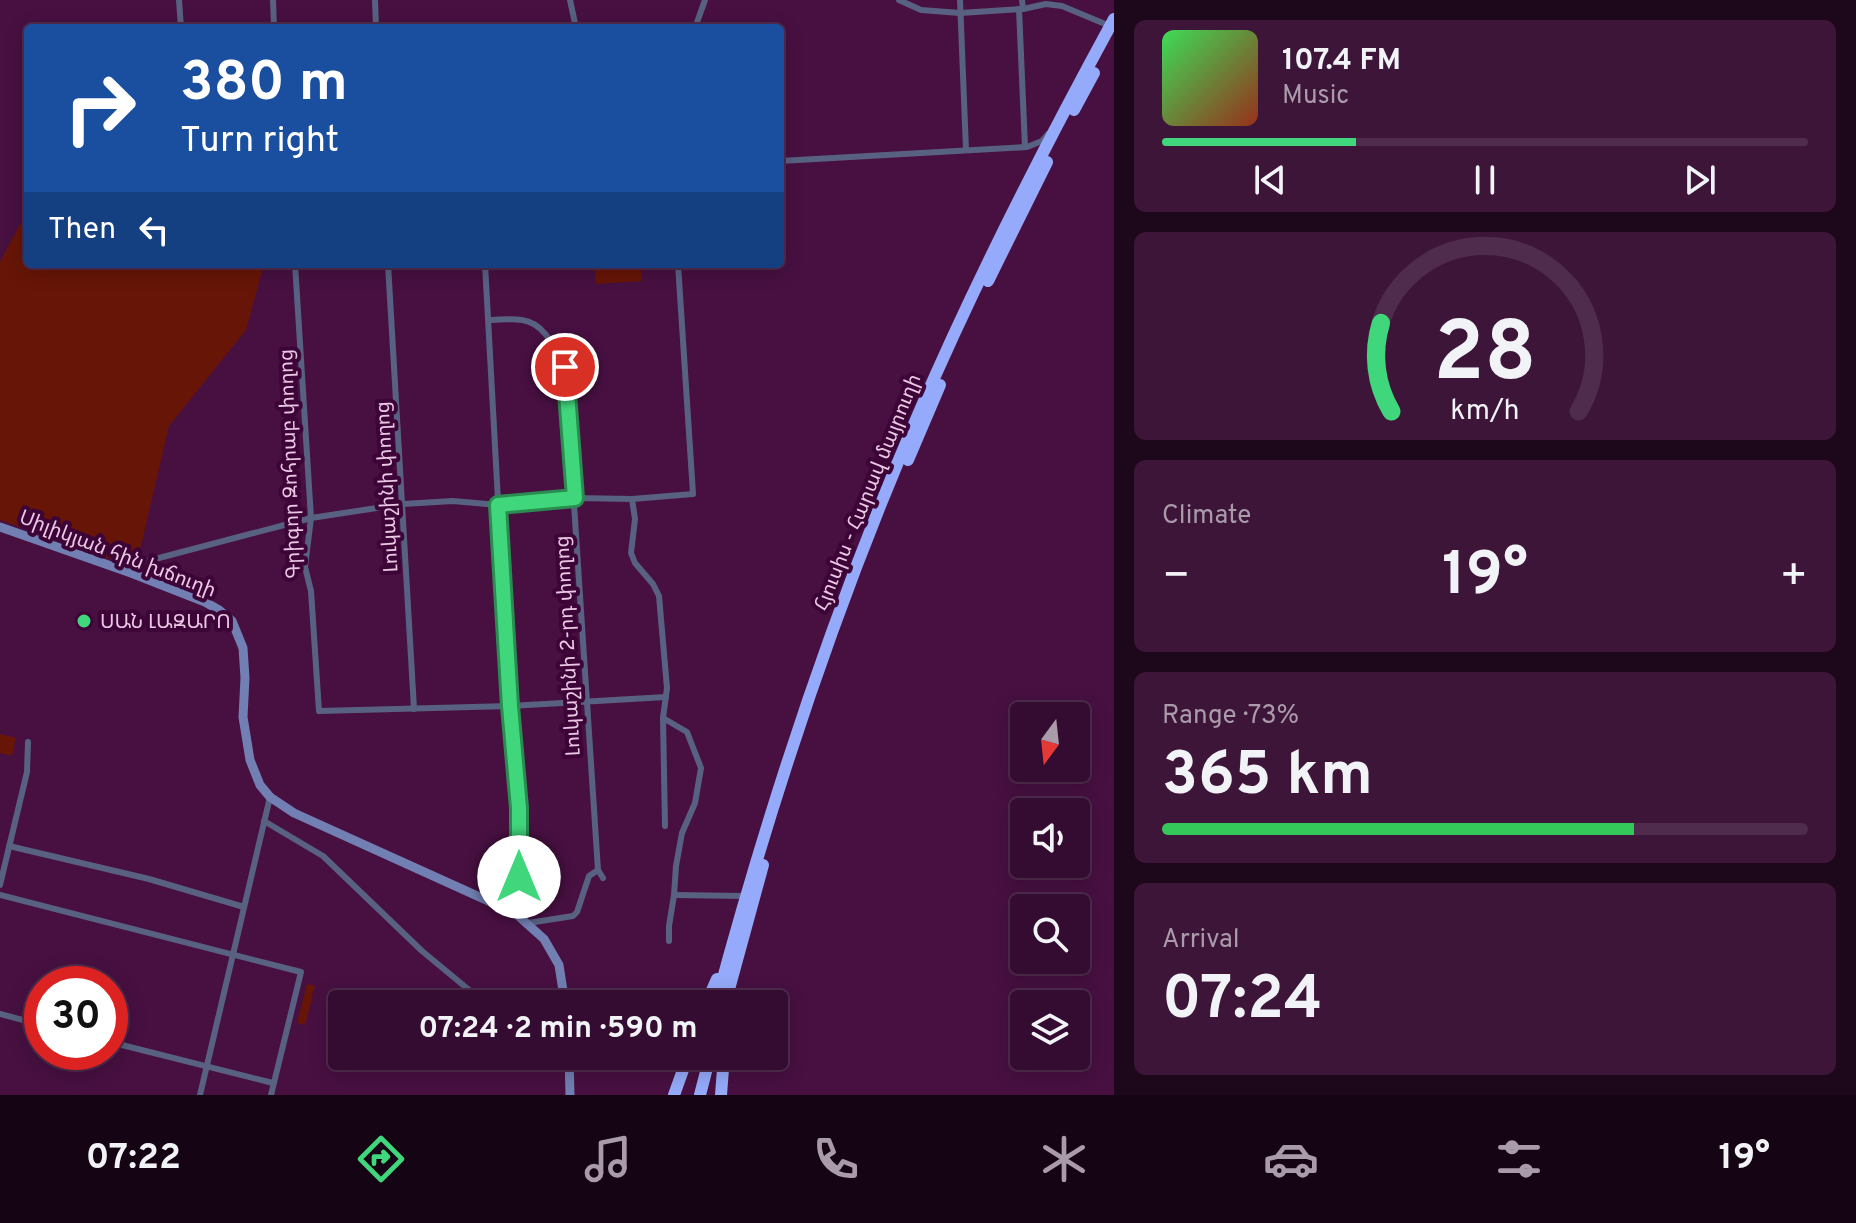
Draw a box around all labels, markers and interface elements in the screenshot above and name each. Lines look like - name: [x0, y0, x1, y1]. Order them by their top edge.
- text: 107.4 FM: [1282, 43, 1401, 80]
- text: 380 m: [180, 50, 348, 120]
- icon: right: [48, 56, 152, 160]
- text: Music: [1282, 80, 1349, 113]
- text: Turn right: [180, 119, 339, 165]
- icon: previous: [1248, 158, 1292, 202]
- icon: pause: [1463, 158, 1507, 202]
- icon: next: [1678, 158, 1722, 202]
- icon: left: [132, 208, 176, 252]
- text: Then: [48, 212, 116, 249]
- text: 28: [1433, 304, 1537, 409]
- pin: [531, 333, 599, 401]
- icon: arrive: [543, 345, 587, 389]
- street label: Գրիգոր Զոհրաբ փողոց: [274, 349, 308, 579]
- street label: Հյուսիս - Հարավ մայրուղի: [809, 370, 928, 615]
- text: km/h: [1450, 394, 1520, 430]
- street label: Լուկաշինի փողոց: [371, 401, 405, 573]
- text: Climate: [1162, 500, 1251, 533]
- street label: Սիլիկյան հին խճուղի: [15, 505, 219, 604]
- street label: Լուկաշինի 2-րդ փողոց: [550, 535, 588, 757]
- text: 19°: [1442, 540, 1528, 616]
- text: −: [1162, 550, 1190, 606]
- text: +: [1780, 550, 1808, 606]
- place label: ՍԱՆ ԼԱԶԱՐՈ: [100, 610, 231, 636]
- marker: ՍԱՆ ԼԱԶԱՐՈ: [75, 612, 93, 630]
- text: Range · 73%: [1162, 700, 1299, 733]
- north arrow: [1010, 702, 1090, 782]
- map controls: [1010, 702, 1090, 1070]
- text: 365 km: [1162, 740, 1373, 816]
- button: sound: [1010, 798, 1090, 878]
- position arrow: [477, 835, 561, 919]
- button: search: [1010, 894, 1090, 974]
- text: Arrival: [1162, 924, 1240, 957]
- text: 07:24: [1162, 964, 1322, 1040]
- speed limit sign: 30: [24, 966, 128, 1070]
- button: layers: [1010, 990, 1090, 1070]
- text: 07:24 · 2 min · 590 m: [419, 1011, 698, 1048]
- icon: directions: [353, 1131, 409, 1187]
- icon: music: [580, 1131, 636, 1187]
- icon: phone: [808, 1131, 864, 1187]
- icon: climate: [1036, 1131, 1092, 1187]
- icon: car: [1263, 1131, 1319, 1187]
- icon: filters: [1491, 1131, 1547, 1187]
- text: 07:22: [86, 1136, 181, 1182]
- text: 19°: [1719, 1136, 1770, 1182]

